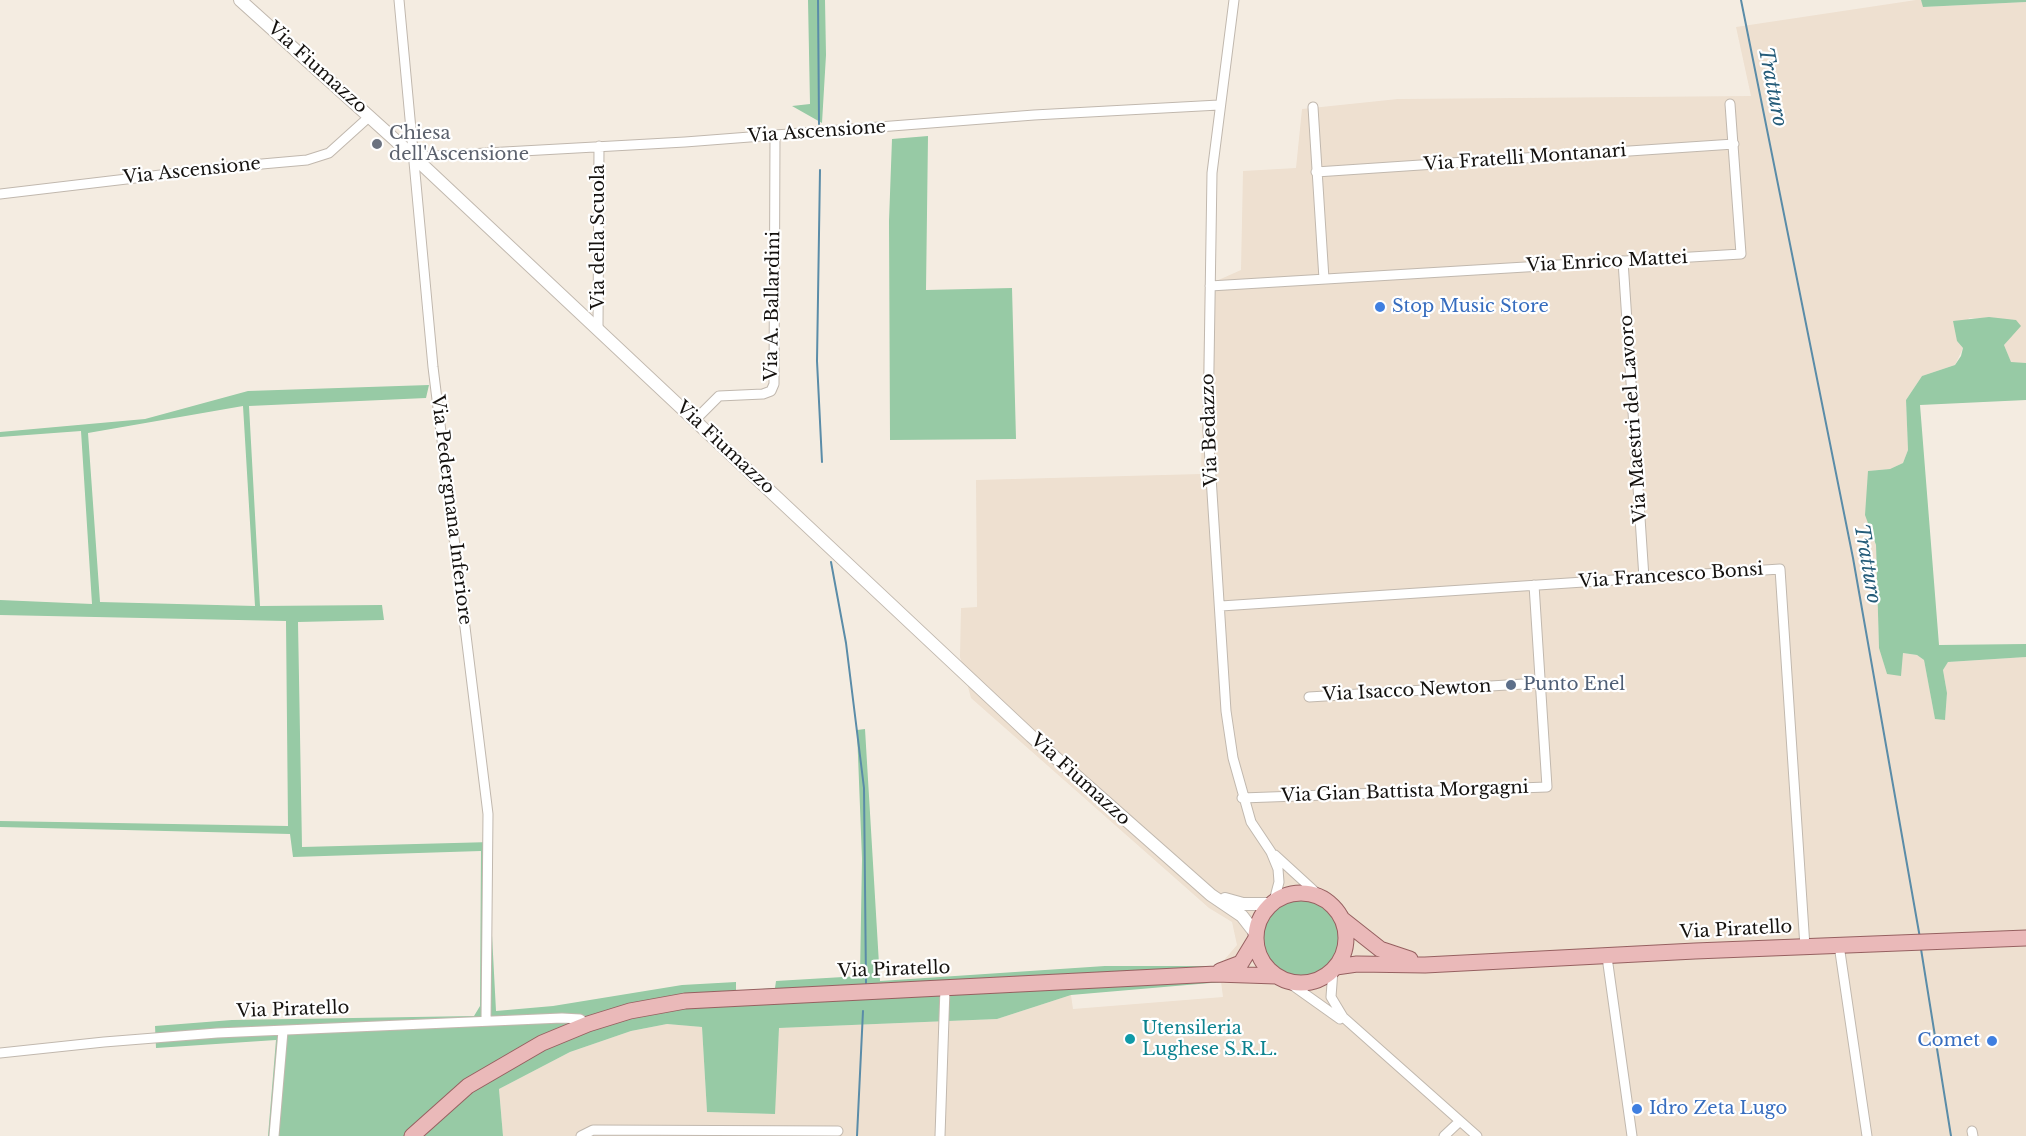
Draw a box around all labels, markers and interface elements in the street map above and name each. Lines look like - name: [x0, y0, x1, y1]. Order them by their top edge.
- street label: Via Fiumazzo: [263, 18, 371, 118]
- water label: Tratturo: [1753, 45, 1791, 129]
- street label: Via Ascensione: [747, 116, 887, 148]
- place label: Chiesa dell'Ascensione: [389, 123, 529, 166]
- marker: Chiesa dell'Ascensione: [370, 137, 384, 151]
- street label: Via Fratelli Montanari: [1423, 140, 1627, 176]
- street label: Via Ascensione: [122, 153, 262, 189]
- street label: Via della Scuola: [588, 164, 610, 310]
- street label: Via A. Ballardini: [761, 231, 785, 381]
- street label: Via Enrico Mattei: [1526, 247, 1688, 277]
- place label: Stop Music Store: [1392, 296, 1549, 318]
- marker: Stop Music Store: [1373, 300, 1387, 314]
- street label: Via Maestri del Lavoro: [1616, 314, 1652, 524]
- street label: Via Bedazzo: [1197, 373, 1223, 487]
- street label: Via Pedergnana Inferiore: [426, 394, 476, 626]
- street label: Via Fiumazzo: [671, 397, 779, 499]
- water label: Tratturo: [1848, 522, 1886, 606]
- street label: Via Francesco Bonsi: [1578, 559, 1764, 593]
- place label: Punto Enel: [1523, 674, 1625, 696]
- street label: Via Isacco Newton: [1322, 676, 1492, 706]
- marker: Punto Enel: [1504, 678, 1518, 692]
- street label: Via Fiumazzo: [1026, 730, 1134, 830]
- street label: Via Gian Battista Morgagni: [1281, 777, 1529, 807]
- street label: Via Piratello: [1679, 916, 1793, 944]
- street label: Via Piratello: [837, 957, 951, 983]
- street label: Via Piratello: [236, 997, 350, 1023]
- place label: Utensileria Lughese S.R.L.: [1142, 1018, 1277, 1060]
- place label: Comet: [1917, 1030, 1980, 1052]
- marker: Utensileria Lughese S.R.L.: [1123, 1032, 1137, 1046]
- marker: Comet: [1985, 1034, 1999, 1048]
- place label: Idro Zeta Lugo: [1649, 1098, 1787, 1120]
- marker: Idro Zeta Lugo: [1630, 1102, 1644, 1116]

